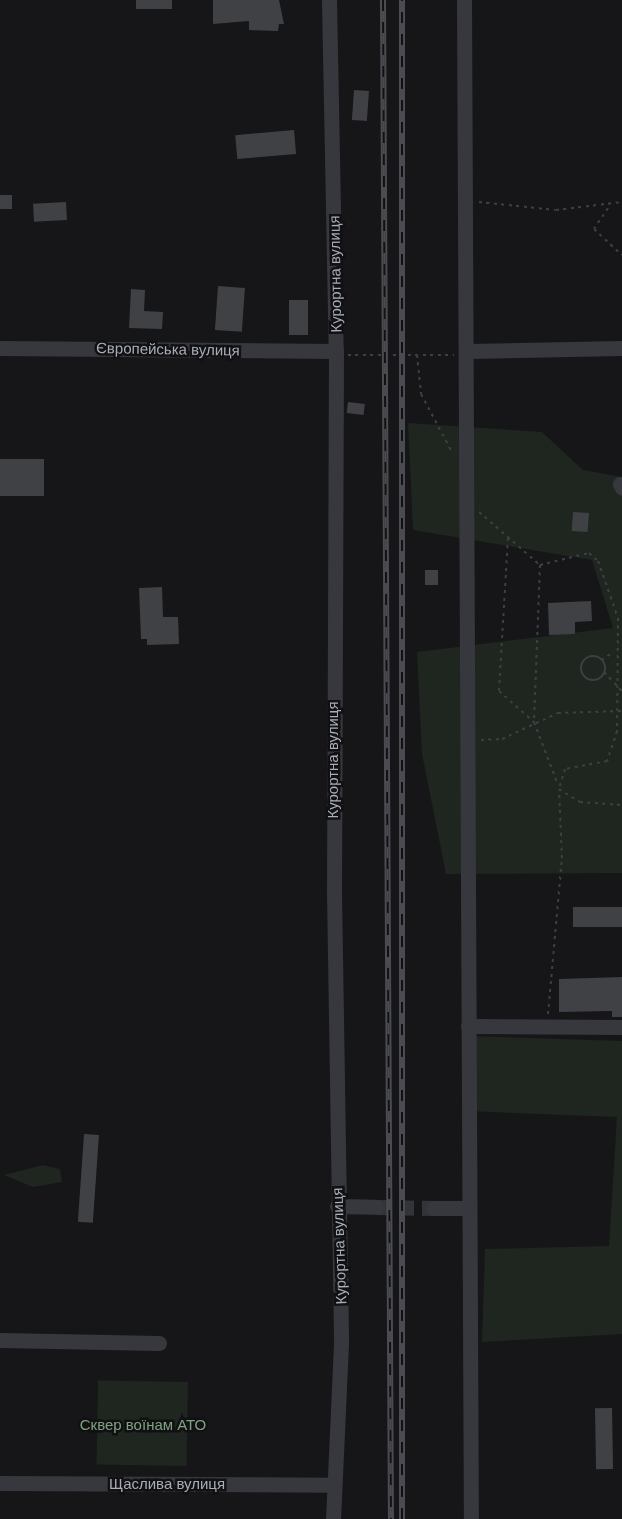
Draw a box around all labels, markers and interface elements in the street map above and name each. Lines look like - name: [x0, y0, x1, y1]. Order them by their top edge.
- street label: Курортна вулиця: [325, 215, 345, 333]
- street label: Європейська вулиця: [96, 339, 240, 359]
- street label: Курортна вулиця: [324, 701, 342, 819]
- street label: Курортна вулиця: [328, 1187, 350, 1305]
- park label: Сквер воїнам АТО: [80, 1416, 206, 1434]
- street label: Щаслива вулиця: [109, 1475, 225, 1493]

